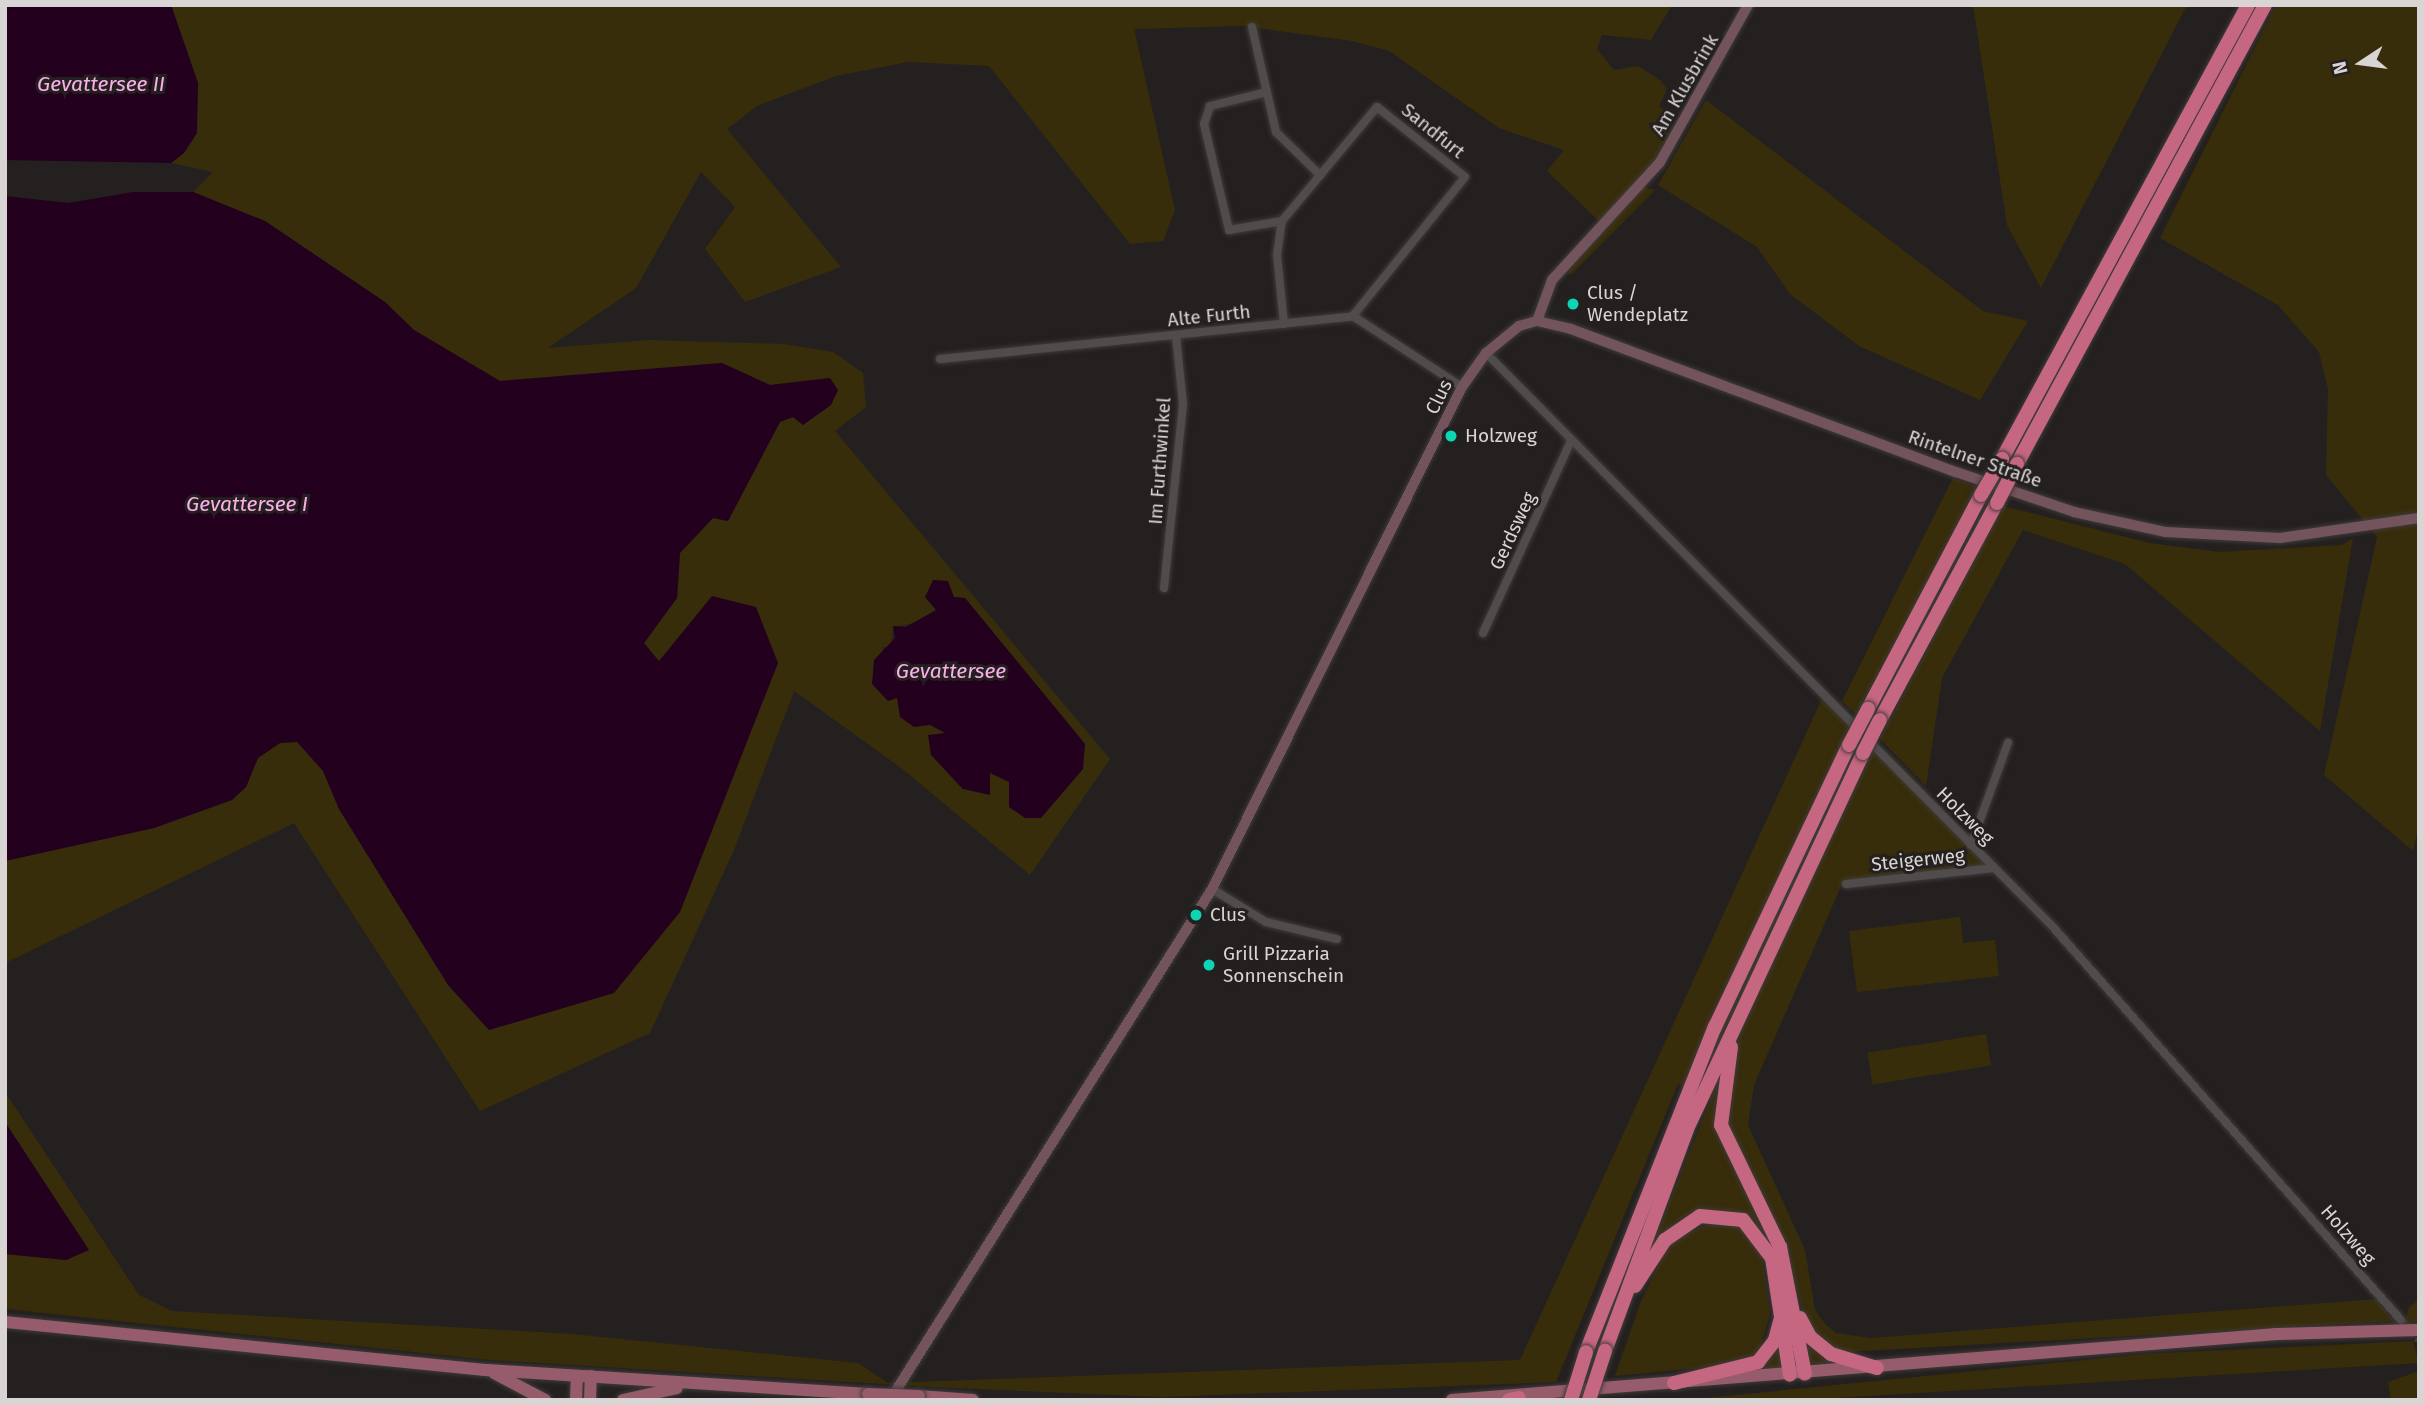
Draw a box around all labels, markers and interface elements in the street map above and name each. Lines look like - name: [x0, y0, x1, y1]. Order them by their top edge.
- north arrow: [2326, 28, 2396, 98]
- street label: Am Klusbrink: [1647, 30, 1723, 140]
- text: N: [2327, 59, 2353, 77]
- water label: Gevattersee II: [37, 71, 165, 97]
- street label: Sandfurt: [1397, 99, 1469, 163]
- place label: Clus / Wendeplatz: [1587, 282, 1688, 326]
- marker: Clus / Wendeplatz: [1565, 296, 1581, 312]
- street label: Alte Furth: [1166, 300, 1252, 332]
- street label: Clus: [1421, 376, 1457, 418]
- street label: Im Furthwinkel: [1144, 397, 1176, 525]
- place label: Holzweg: [1465, 425, 1537, 447]
- street label: Rintelner Straße: [1905, 425, 2045, 493]
- marker: Holzweg: [1443, 428, 1459, 444]
- street label: Gerdsweg: [1485, 489, 1541, 573]
- water label: Gevattersee I: [186, 491, 308, 517]
- water label: Gevattersee: [896, 658, 1006, 684]
- street label: Holzweg: [1932, 783, 1998, 849]
- street label: Steigerweg: [1870, 844, 1966, 876]
- place label: Clus: [1210, 904, 1246, 926]
- marker: Clus: [1188, 907, 1204, 923]
- place label: Grill Pizzaria Sonnenschein: [1223, 943, 1344, 987]
- marker: Grill Pizzaria Sonnenschein: [1201, 957, 1217, 973]
- street label: Holzweg: [2316, 1200, 2380, 1270]

